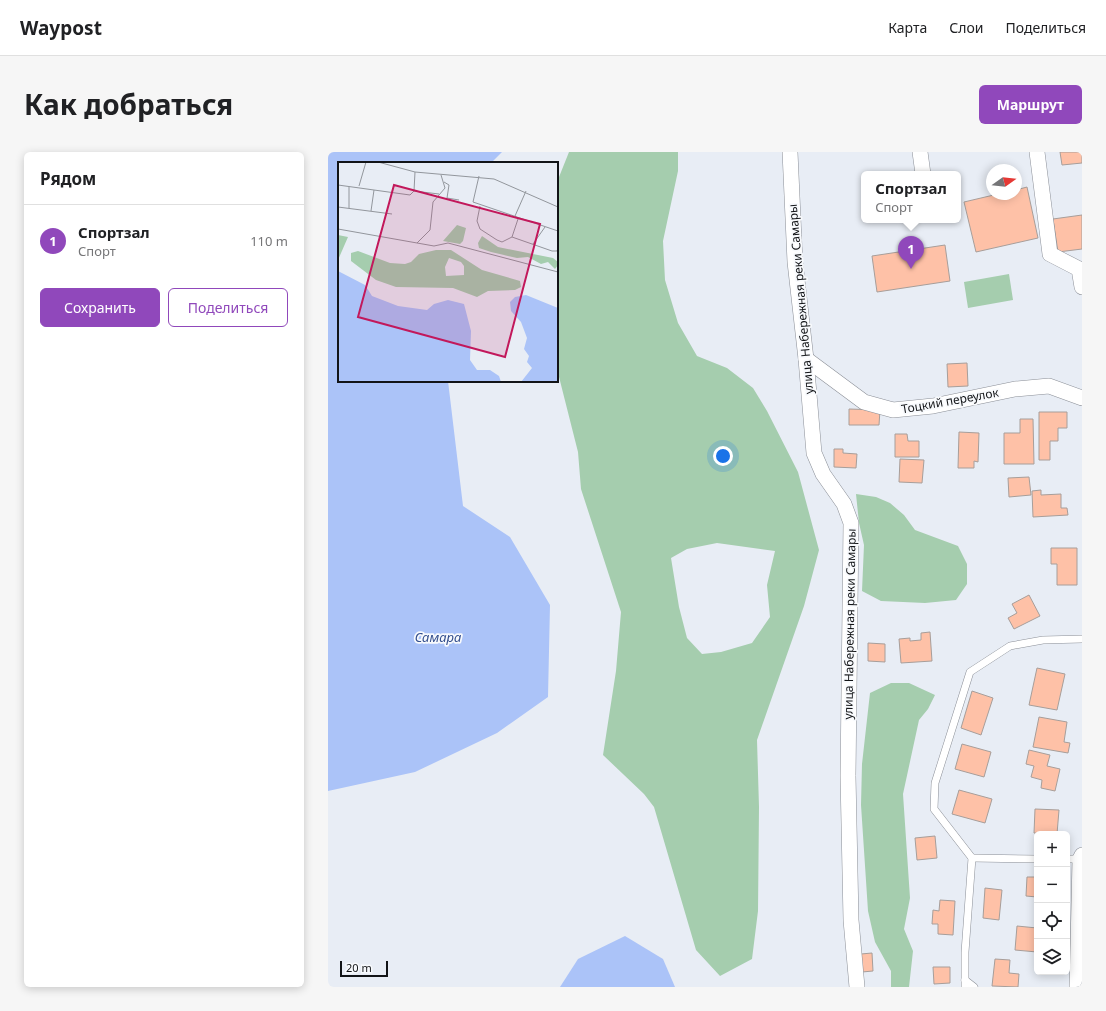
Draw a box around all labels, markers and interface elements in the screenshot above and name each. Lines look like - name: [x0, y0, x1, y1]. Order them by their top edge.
- text: Waypost: [20, 15, 102, 41]
- text: Карта: [888, 18, 927, 37]
- text: Слои: [949, 18, 983, 37]
- text: Поделиться: [1005, 18, 1086, 37]
- text: Как добраться: [24, 85, 233, 123]
- button: Маршрут: [979, 85, 1082, 124]
- inset map: [338, 162, 558, 382]
- north arrow: [986, 164, 1022, 200]
- text: Рядом: [40, 167, 96, 190]
- popup: [861, 171, 961, 223]
- text: Спортзал: [875, 178, 947, 198]
- text: Спорт: [875, 198, 913, 216]
- street label: улица Набережная реки Самары: [784, 203, 817, 395]
- text: Спортзал: [78, 222, 150, 242]
- text: 1: [49, 232, 57, 250]
- text: 110 m: [250, 232, 288, 250]
- pin: 1: [898, 236, 924, 269]
- text: Спорт: [78, 242, 116, 260]
- button: Сохранить: [40, 288, 160, 327]
- button: Поделиться: [168, 288, 288, 327]
- street label: Тоцкий переулок: [900, 383, 1001, 417]
- your location: [713, 446, 733, 466]
- street label: улица Набережная реки Самары: [839, 528, 860, 720]
- water label: Самара: [415, 628, 462, 646]
- map controls: [1034, 831, 1070, 975]
- button: +: [1034, 831, 1070, 867]
- button: −: [1034, 867, 1070, 903]
- button: locate: [1034, 903, 1070, 939]
- button: layers: [1034, 939, 1070, 975]
- scale bar: [340, 959, 388, 978]
- text: 20 m: [346, 960, 372, 975]

